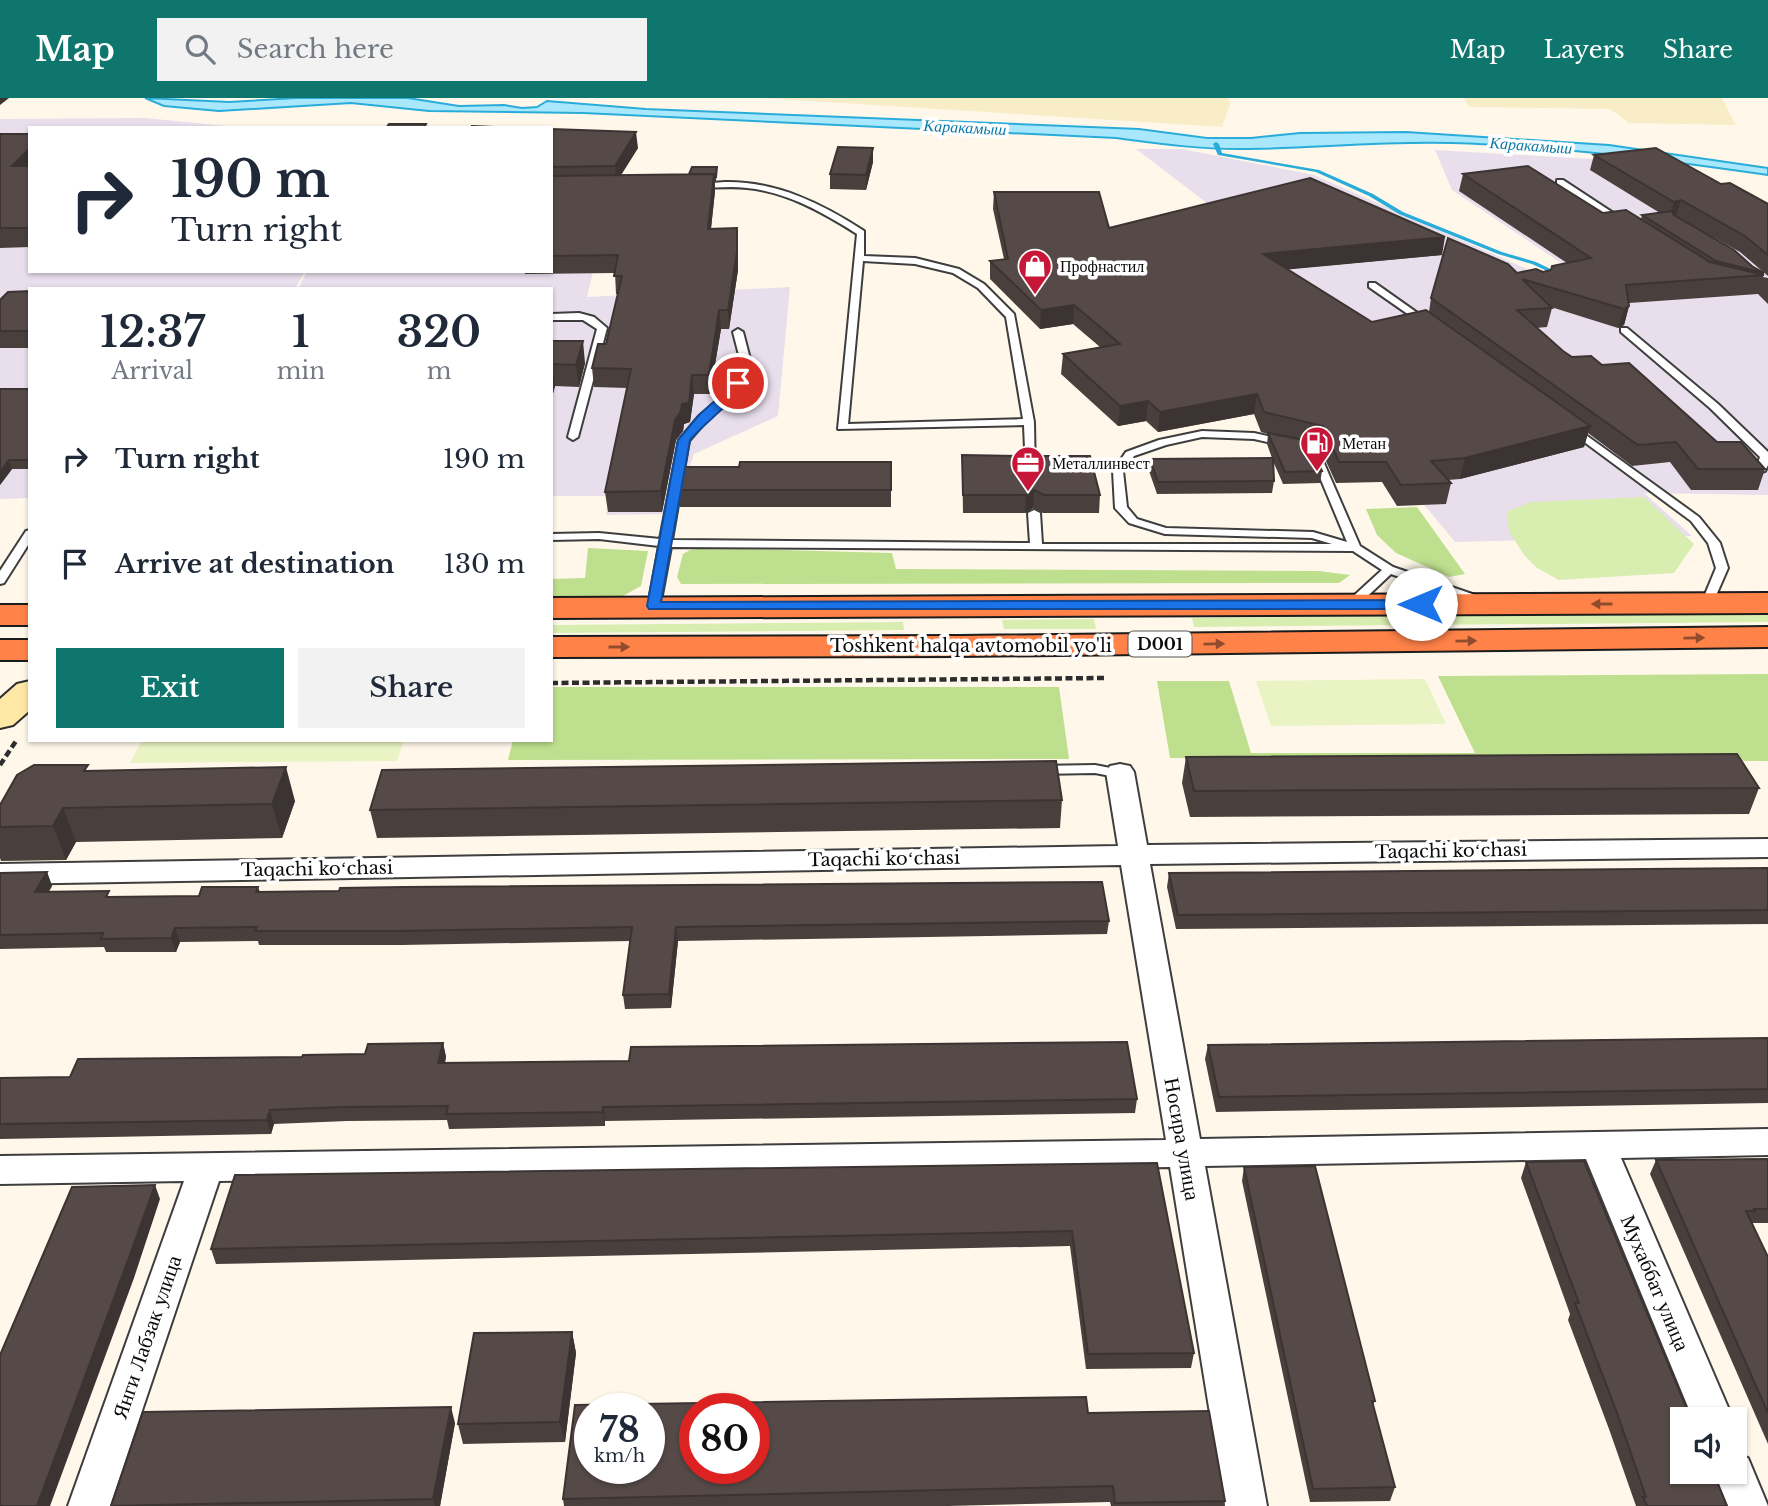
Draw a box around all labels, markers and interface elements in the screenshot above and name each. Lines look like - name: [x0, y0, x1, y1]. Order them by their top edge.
- search box: [157, 18, 647, 81]
- text: Map: [35, 29, 115, 70]
- icon: search: [181, 30, 219, 68]
- text: Search here: [237, 33, 394, 65]
- text: Map: [1450, 35, 1506, 64]
- text: Layers: [1544, 35, 1625, 64]
- text: Share: [1663, 35, 1733, 64]
- water label: Каракамыш: [922, 115, 1007, 139]
- water label: Каракамыш: [1488, 132, 1573, 158]
- text: 190 m: [171, 149, 330, 210]
- icon: right: [56, 154, 147, 245]
- text: Turn right: [171, 210, 342, 250]
- shop icon: Профнастил: [1016, 247, 1054, 296]
- place label: Профнастил: [1060, 256, 1144, 276]
- text: 12:37: [100, 306, 205, 358]
- text: 1: [292, 306, 310, 358]
- text: 320: [397, 306, 481, 358]
- pin: [708, 353, 768, 413]
- text: Arrival: [112, 357, 193, 385]
- text: min: [277, 357, 325, 385]
- text: m: [427, 357, 451, 385]
- icon: arrive: [719, 364, 757, 402]
- fuel station icon: Метан: [1298, 424, 1336, 473]
- place label: Метан: [1342, 433, 1386, 453]
- icon: right: [56, 440, 94, 478]
- text: Turn right: [115, 443, 260, 475]
- text: 190 m: [443, 443, 525, 475]
- office icon: Металлинвест: [1009, 444, 1047, 493]
- place label: Металлинвест: [1052, 453, 1150, 473]
- icon: arrive: [56, 545, 94, 583]
- text: Arrive at destination: [115, 548, 395, 580]
- text: 130 m: [443, 548, 525, 580]
- position arrow: [1384, 567, 1458, 641]
- one-way arrow: [1591, 598, 1613, 610]
- road number: D001: [1128, 632, 1192, 656]
- one-way arrow: [1683, 632, 1705, 644]
- street label: Toshkent halqa avtomobil yo'li: [830, 635, 1112, 657]
- one-way arrow: [1456, 635, 1478, 647]
- one-way arrow: [1204, 638, 1226, 650]
- one-way arrow: [609, 641, 631, 653]
- button: Exit: [56, 648, 284, 728]
- button: Share: [298, 648, 525, 728]
- street label: Taqachi koʻchasi: [1375, 839, 1527, 863]
- street label: Taqachi koʻchasi: [808, 847, 960, 871]
- street label: Taqachi koʻchasi: [241, 857, 393, 881]
- street label: Носира улица: [1158, 1075, 1206, 1203]
- street label: Мухаббат улица: [1615, 1211, 1696, 1356]
- street label: Янги Лабзак улица: [107, 1251, 187, 1422]
- speed limit sign: 80: [679, 1393, 770, 1484]
- map controls: [1670, 1407, 1747, 1484]
- button: sound: [1670, 1407, 1747, 1484]
- text: 78: [599, 1408, 640, 1451]
- text: km/h: [594, 1445, 645, 1467]

